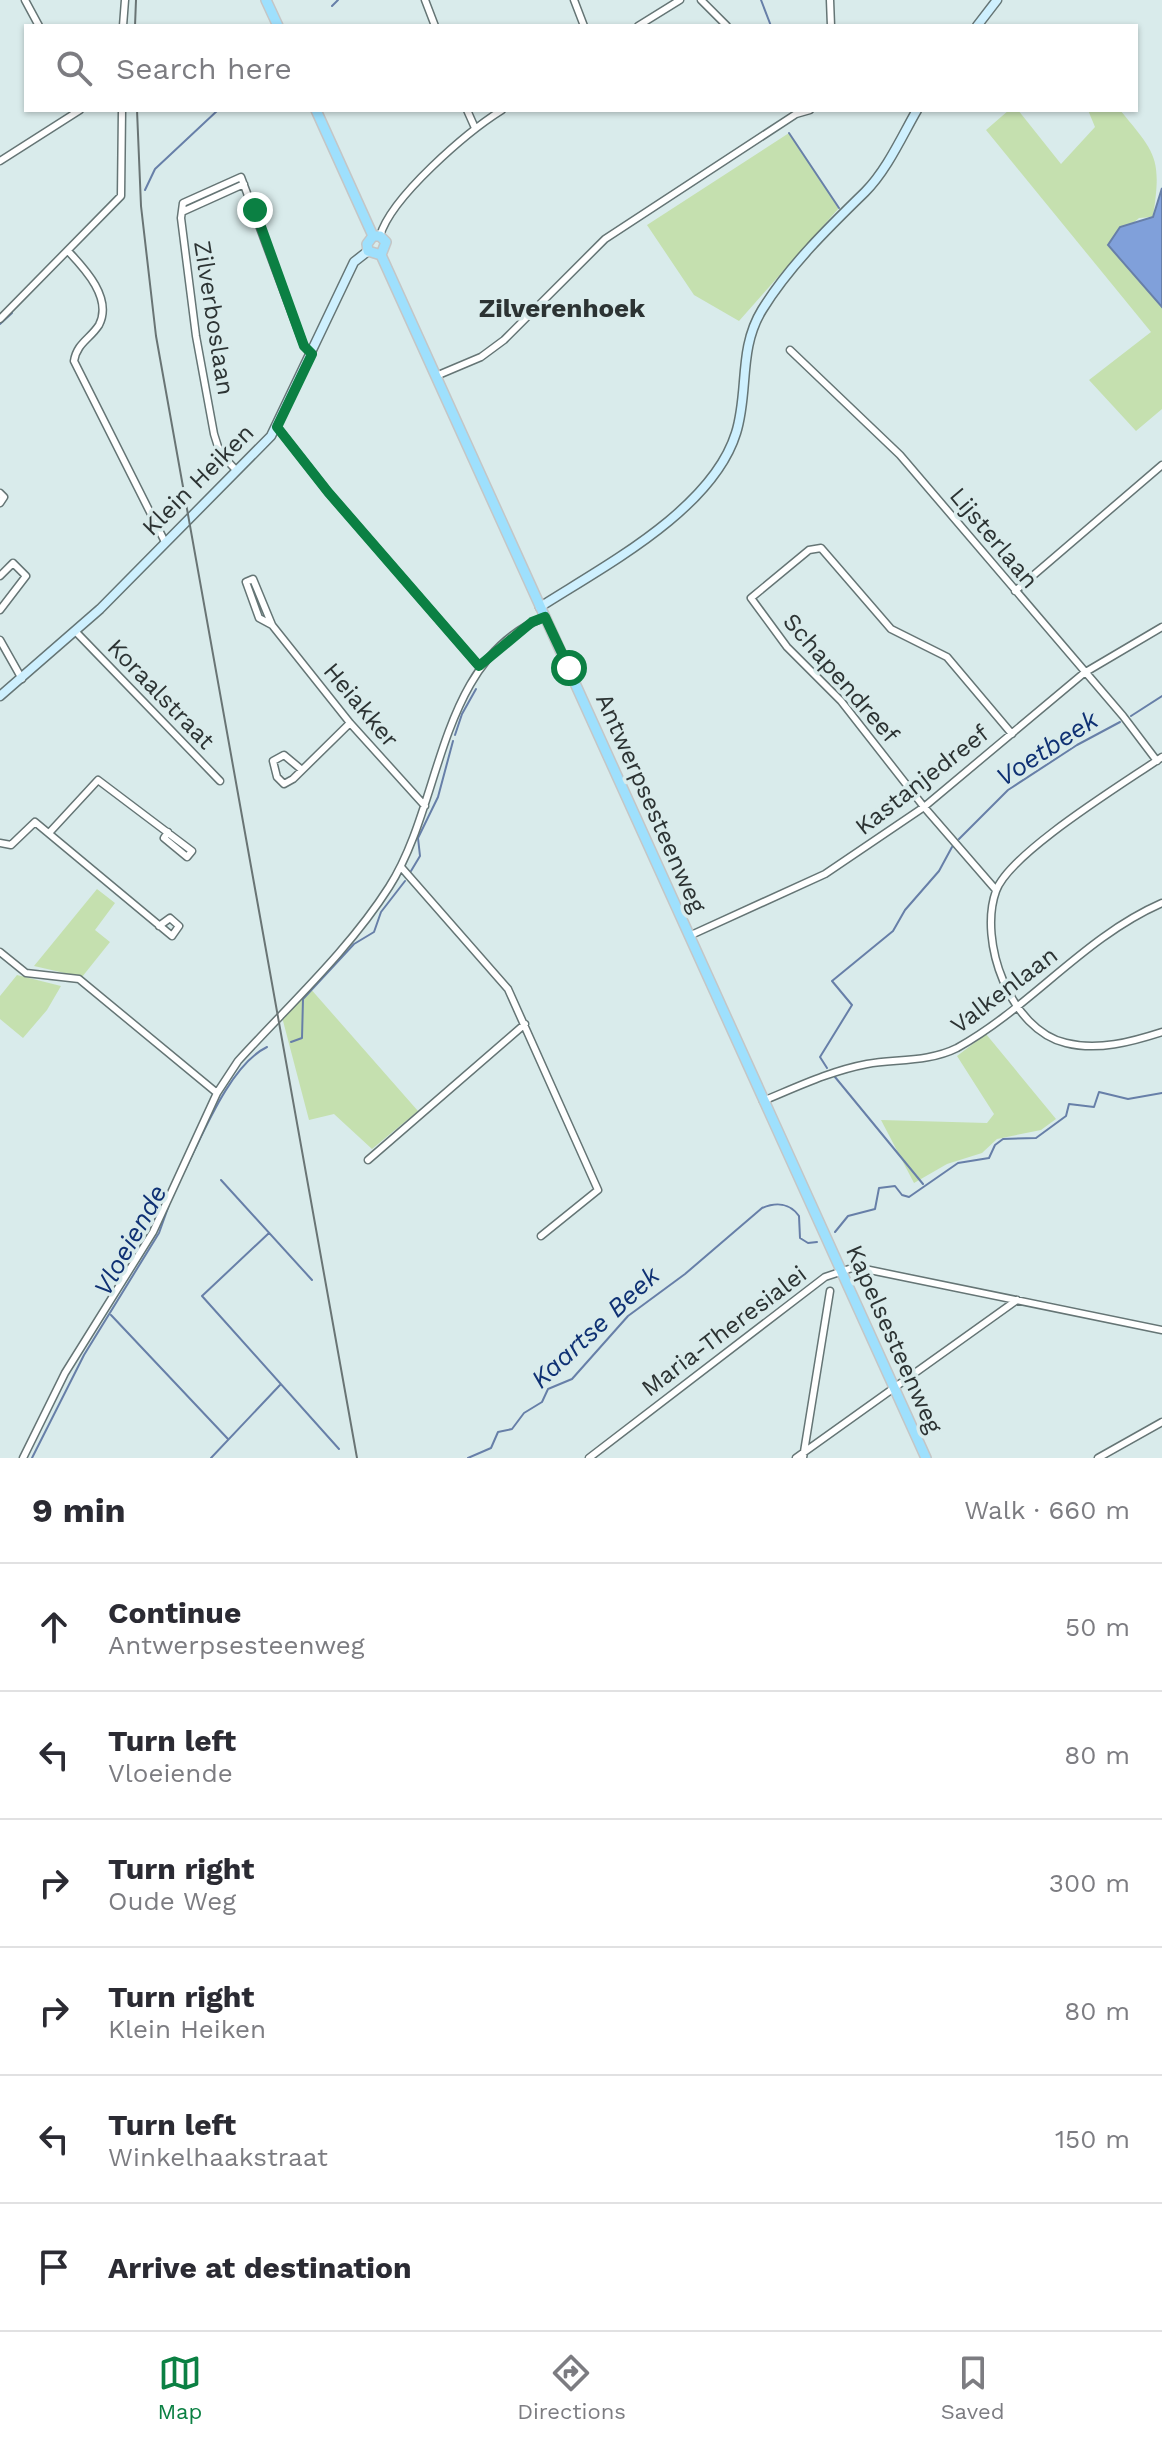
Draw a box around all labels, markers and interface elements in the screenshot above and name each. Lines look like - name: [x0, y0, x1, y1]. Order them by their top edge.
- search box: [24, 24, 1138, 112]
- icon: search: [52, 46, 96, 90]
- text: Search here: [116, 51, 292, 86]
- route end: [237, 192, 273, 228]
- street label: Zilverboslaan: [188, 239, 240, 397]
- district label: Zilverenhoek: [479, 293, 646, 323]
- street label: Klein Heiken: [137, 419, 259, 541]
- street label: Lijsterlaan: [944, 482, 1044, 594]
- street label: Schapendreef: [777, 608, 905, 749]
- street label: Koraalstraat: [102, 633, 220, 755]
- route start: [551, 650, 587, 686]
- street label: Heiakker: [318, 657, 405, 753]
- street label: Antwerpsesteenweg: [590, 689, 712, 917]
- water label: Voetbeek: [991, 704, 1104, 792]
- street label: Kastanjedreef: [850, 719, 995, 841]
- street label: Valkenlaan: [945, 941, 1063, 1039]
- water label: Vloeiende: [87, 1179, 173, 1301]
- street label: Kapelsesteenweg: [840, 1241, 948, 1438]
- water label: Kaartse Beek: [525, 1259, 666, 1394]
- street label: Maria-Theresialei: [636, 1260, 812, 1402]
- text: 9 min: [32, 1490, 126, 1530]
- text: Walk · 660 m: [964, 1495, 1130, 1525]
- text: Continue: [108, 1595, 241, 1630]
- icon: ahead: [32, 1605, 76, 1649]
- text: 50 m: [1065, 1612, 1130, 1642]
- text: Antwerpsesteenweg: [108, 1630, 365, 1660]
- text: Turn left: [108, 1723, 236, 1758]
- icon: left: [32, 1733, 76, 1777]
- text: 80 m: [1064, 1740, 1130, 1770]
- text: Vloeiende: [108, 1758, 233, 1788]
- text: Turn right: [108, 1851, 254, 1886]
- icon: right: [32, 1861, 76, 1905]
- text: 300 m: [1049, 1868, 1130, 1898]
- text: Oude Weg: [108, 1886, 236, 1916]
- text: Turn right: [108, 1979, 254, 2014]
- icon: right: [32, 1989, 76, 2033]
- text: 80 m: [1064, 1996, 1130, 2026]
- text: Klein Heiken: [108, 2014, 266, 2044]
- text: Turn left: [108, 2107, 236, 2142]
- icon: left: [32, 2117, 76, 2161]
- text: 150 m: [1055, 2124, 1130, 2154]
- text: Winkelhaakstraat: [108, 2142, 328, 2172]
- icon: arrive: [32, 2245, 76, 2289]
- text: Arrive at destination: [108, 2250, 412, 2285]
- tab: Map: [157, 2351, 202, 2424]
- tab: Directions: [517, 2351, 626, 2424]
- tab: Saved: [941, 2351, 1005, 2424]

